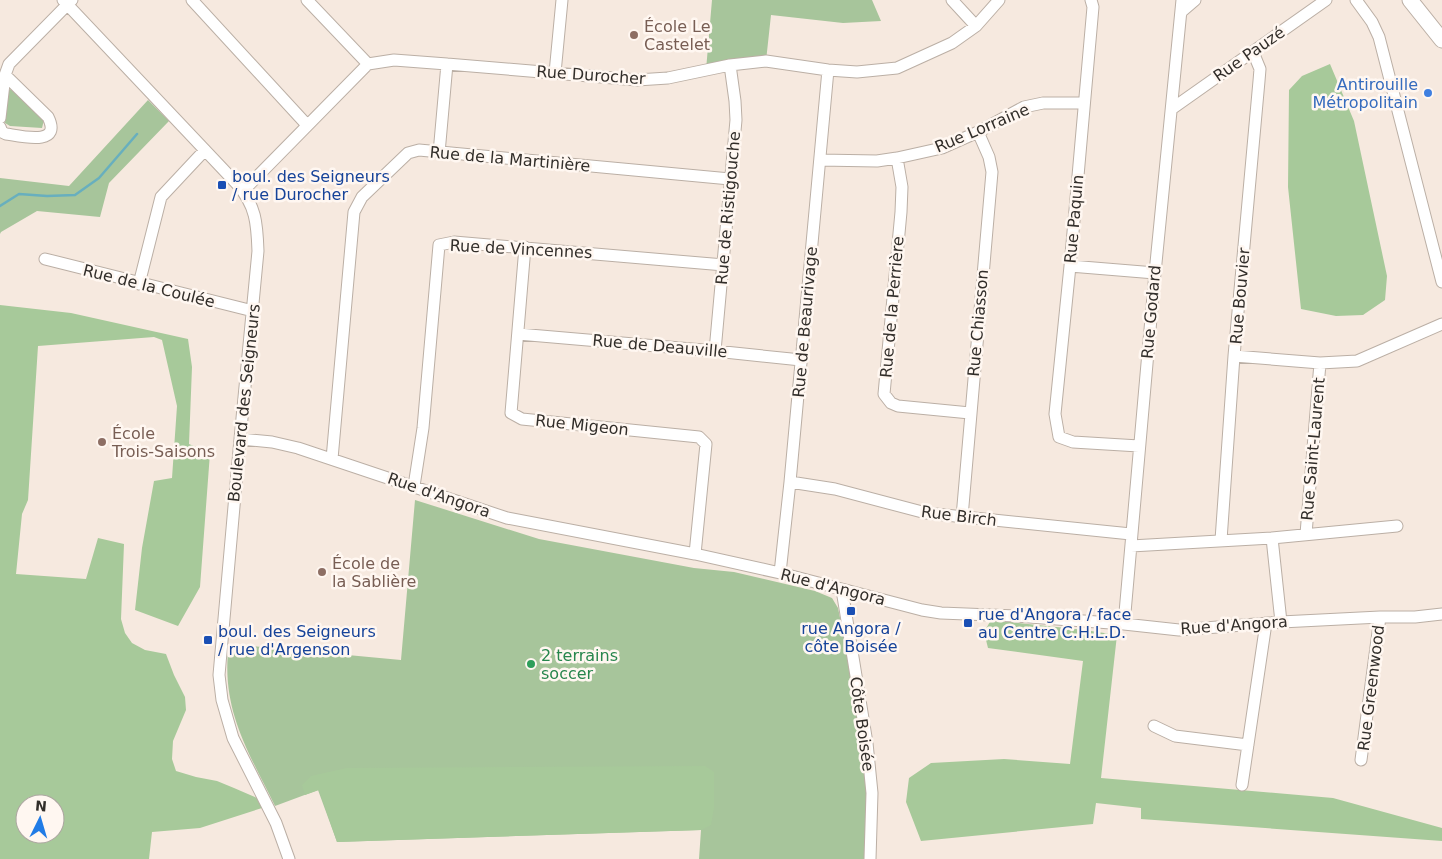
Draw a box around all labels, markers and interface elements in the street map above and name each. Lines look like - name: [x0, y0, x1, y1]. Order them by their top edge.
- place label: École Le Castelet: [644, 17, 711, 54]
- street label: Rue Pauzé: [1210, 23, 1288, 85]
- marker: École Le Castelet: [628, 29, 640, 41]
- street label: Rue Durocher: [536, 62, 647, 88]
- place label: Antirouille Métropolitain: [1313, 75, 1418, 112]
- marker: Antirouille Métropolitain: [1422, 87, 1434, 99]
- street label: Rue Lorraine: [932, 100, 1032, 156]
- street label: Rue de Ristigouche: [712, 130, 744, 286]
- street label: Rue de la Martinière: [429, 143, 591, 175]
- place label: boul. des Seigneurs / rue Durocher: [232, 167, 390, 204]
- street label: Rue Paquin: [1061, 174, 1087, 264]
- marker: boul. des Seigneurs / rue Durocher: [216, 179, 228, 191]
- street label: Rue de la Perrière: [876, 235, 908, 379]
- street label: Rue de Vincennes: [449, 236, 593, 262]
- street label: Rue de Beaurivage: [789, 246, 821, 398]
- street label: Rue Bouvier: [1226, 247, 1254, 345]
- street label: Rue de la Coulée: [81, 260, 217, 312]
- street label: Rue Godard: [1137, 264, 1165, 360]
- street label: Rue Chiasson: [964, 269, 992, 377]
- street label: Boulevard des Seigneurs: [224, 303, 264, 503]
- street label: Rue de Deauville: [592, 331, 728, 361]
- street label: Rue Saint-Laurent: [1297, 377, 1329, 521]
- street label: Rue Migeon: [534, 411, 630, 439]
- place label: École Trois-Saisons: [111, 424, 215, 461]
- marker: École Trois-Saisons: [96, 436, 108, 448]
- street label: Rue d'Angora: [385, 469, 493, 521]
- street label: Rue Birch: [920, 502, 998, 530]
- place label: École de la Sablière: [332, 554, 416, 591]
- street label: Rue d'Angora: [779, 565, 887, 609]
- marker: École de la Sablière: [316, 566, 328, 578]
- marker: rue Angora / côte Boisée: [845, 605, 857, 617]
- place label: rue d'Angora / face au Centre C.H.L.D.: [978, 605, 1131, 642]
- street label: Rue d'Angora: [1180, 612, 1288, 638]
- marker: rue d'Angora / face au Centre C.H.L.D.: [962, 617, 974, 629]
- place label: rue Angora / côte Boisée: [801, 619, 901, 656]
- place label: boul. des Seigneurs / rue d'Argenson: [218, 622, 376, 659]
- street label: Rue Greenwood: [1354, 624, 1388, 752]
- marker: boul. des Seigneurs / rue d'Argenson: [202, 634, 214, 646]
- place label: 2 terrains soccer: [541, 646, 618, 683]
- marker: 2 terrains soccer: [525, 658, 537, 670]
- street label: Côte Boisée: [846, 675, 878, 773]
- north arrow: [15, 794, 65, 844]
- text: N: [35, 798, 48, 815]

